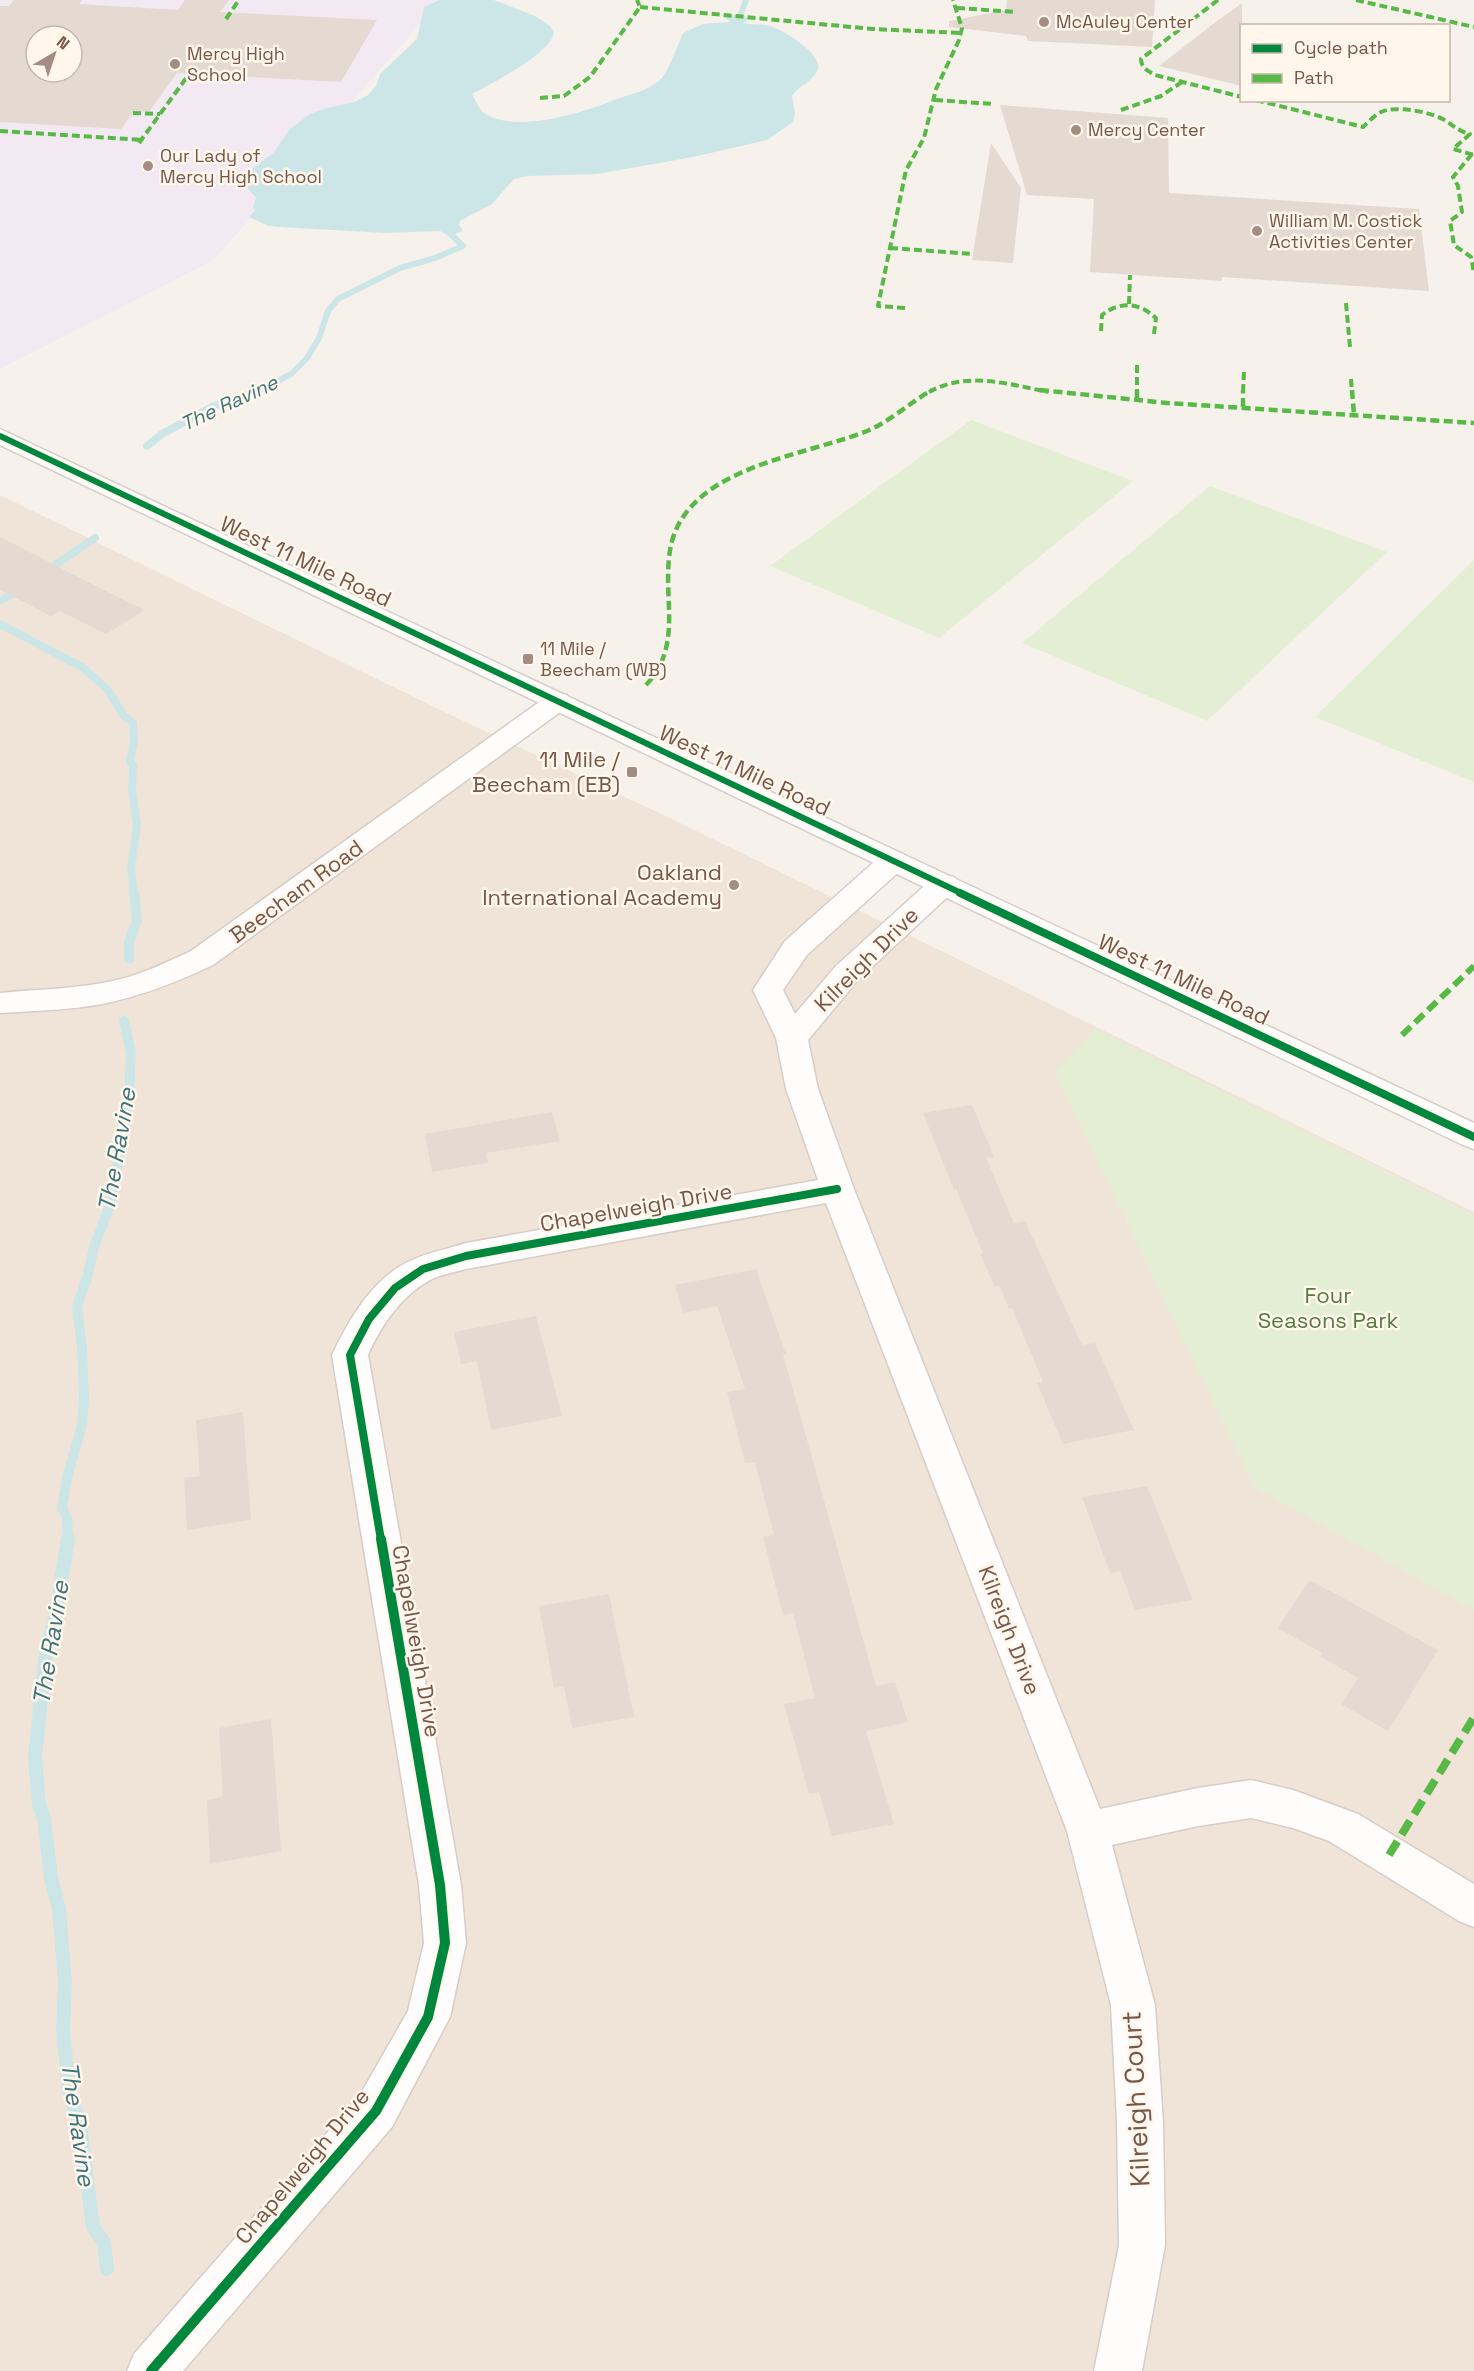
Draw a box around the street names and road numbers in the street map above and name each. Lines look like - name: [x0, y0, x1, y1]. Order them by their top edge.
- street label: West 11 Mile Road: [216, 509, 396, 613]
- street label: West 11 Mile Road: [655, 718, 835, 822]
- street label: Beecham Road: [224, 833, 368, 949]
- street label: Kilreigh Drive: [808, 901, 924, 1017]
- street label: West 11 Mile Road: [1094, 927, 1274, 1031]
- street label: Chapelweigh Drive: [538, 1176, 734, 1238]
- street label: Chapelweigh Drive: [386, 1543, 448, 1739]
- street label: Kilreigh Drive: [972, 1561, 1048, 1699]
- street label: Kilreigh Court: [1113, 2010, 1158, 2188]
- street label: Chapelweigh Drive: [229, 2082, 375, 2250]

